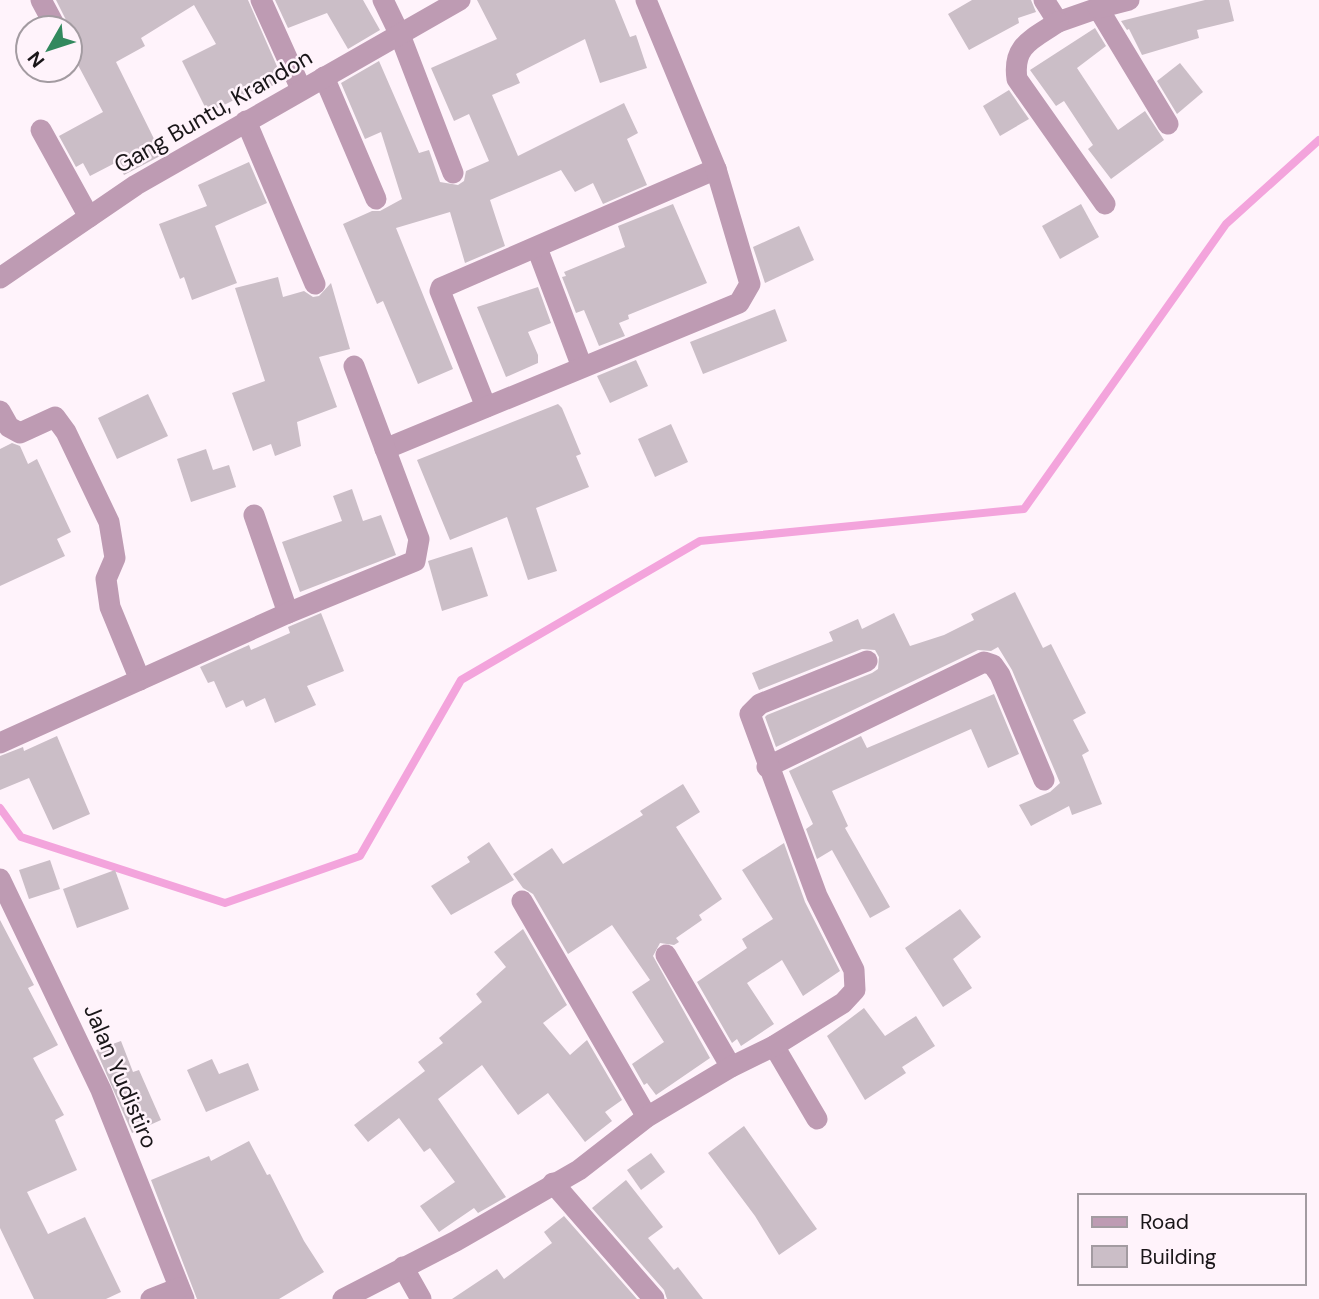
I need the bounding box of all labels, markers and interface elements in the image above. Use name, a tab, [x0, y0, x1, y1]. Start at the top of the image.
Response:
north arrow	[14, 14, 84, 84]
street label: Gang Buntu, Krandon	[109, 42, 317, 180]
text: N	[22, 46, 50, 73]
street label: Jalan Yudistiro	[77, 999, 165, 1153]
legend	[1078, 1194, 1305, 1285]
text: Road	[1140, 1208, 1189, 1236]
text: Building	[1140, 1243, 1217, 1271]

